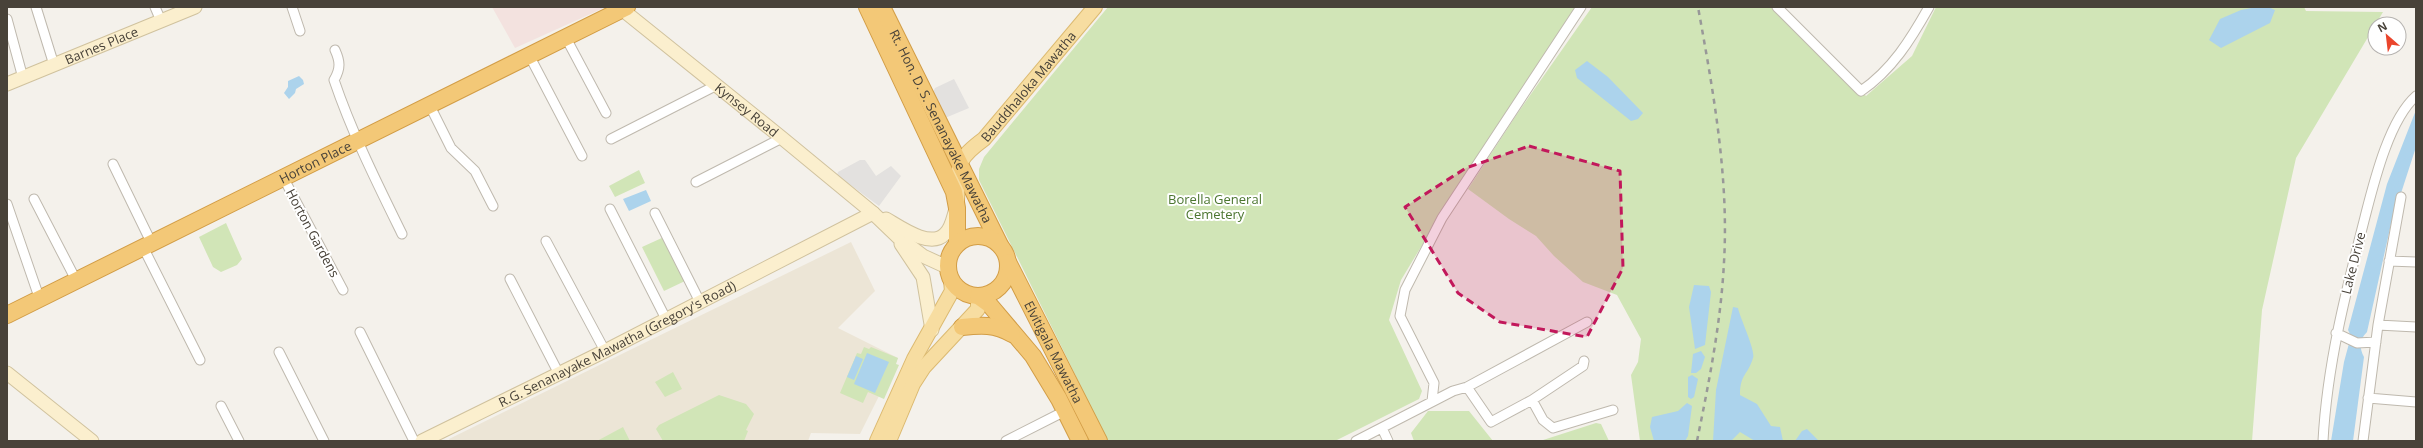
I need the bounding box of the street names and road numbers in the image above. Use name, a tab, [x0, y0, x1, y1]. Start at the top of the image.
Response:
street label: Barnes Place	[62, 22, 141, 68]
street label: Rt. Hon. D. S. Senanayake Mawatha	[885, 26, 997, 226]
street label: Bauddhaloka Mawatha	[977, 27, 1080, 146]
street label: Kynsey Road	[711, 79, 782, 141]
street label: Horton Place	[276, 136, 354, 187]
street label: Horton Gardens	[282, 186, 344, 280]
street label: Lake Drive	[2337, 230, 2369, 296]
street label: R.G. Senanayake Mawatha (Gregory's Road)	[495, 276, 739, 411]
street label: Elvitigala Mawatha	[1020, 298, 1087, 406]

